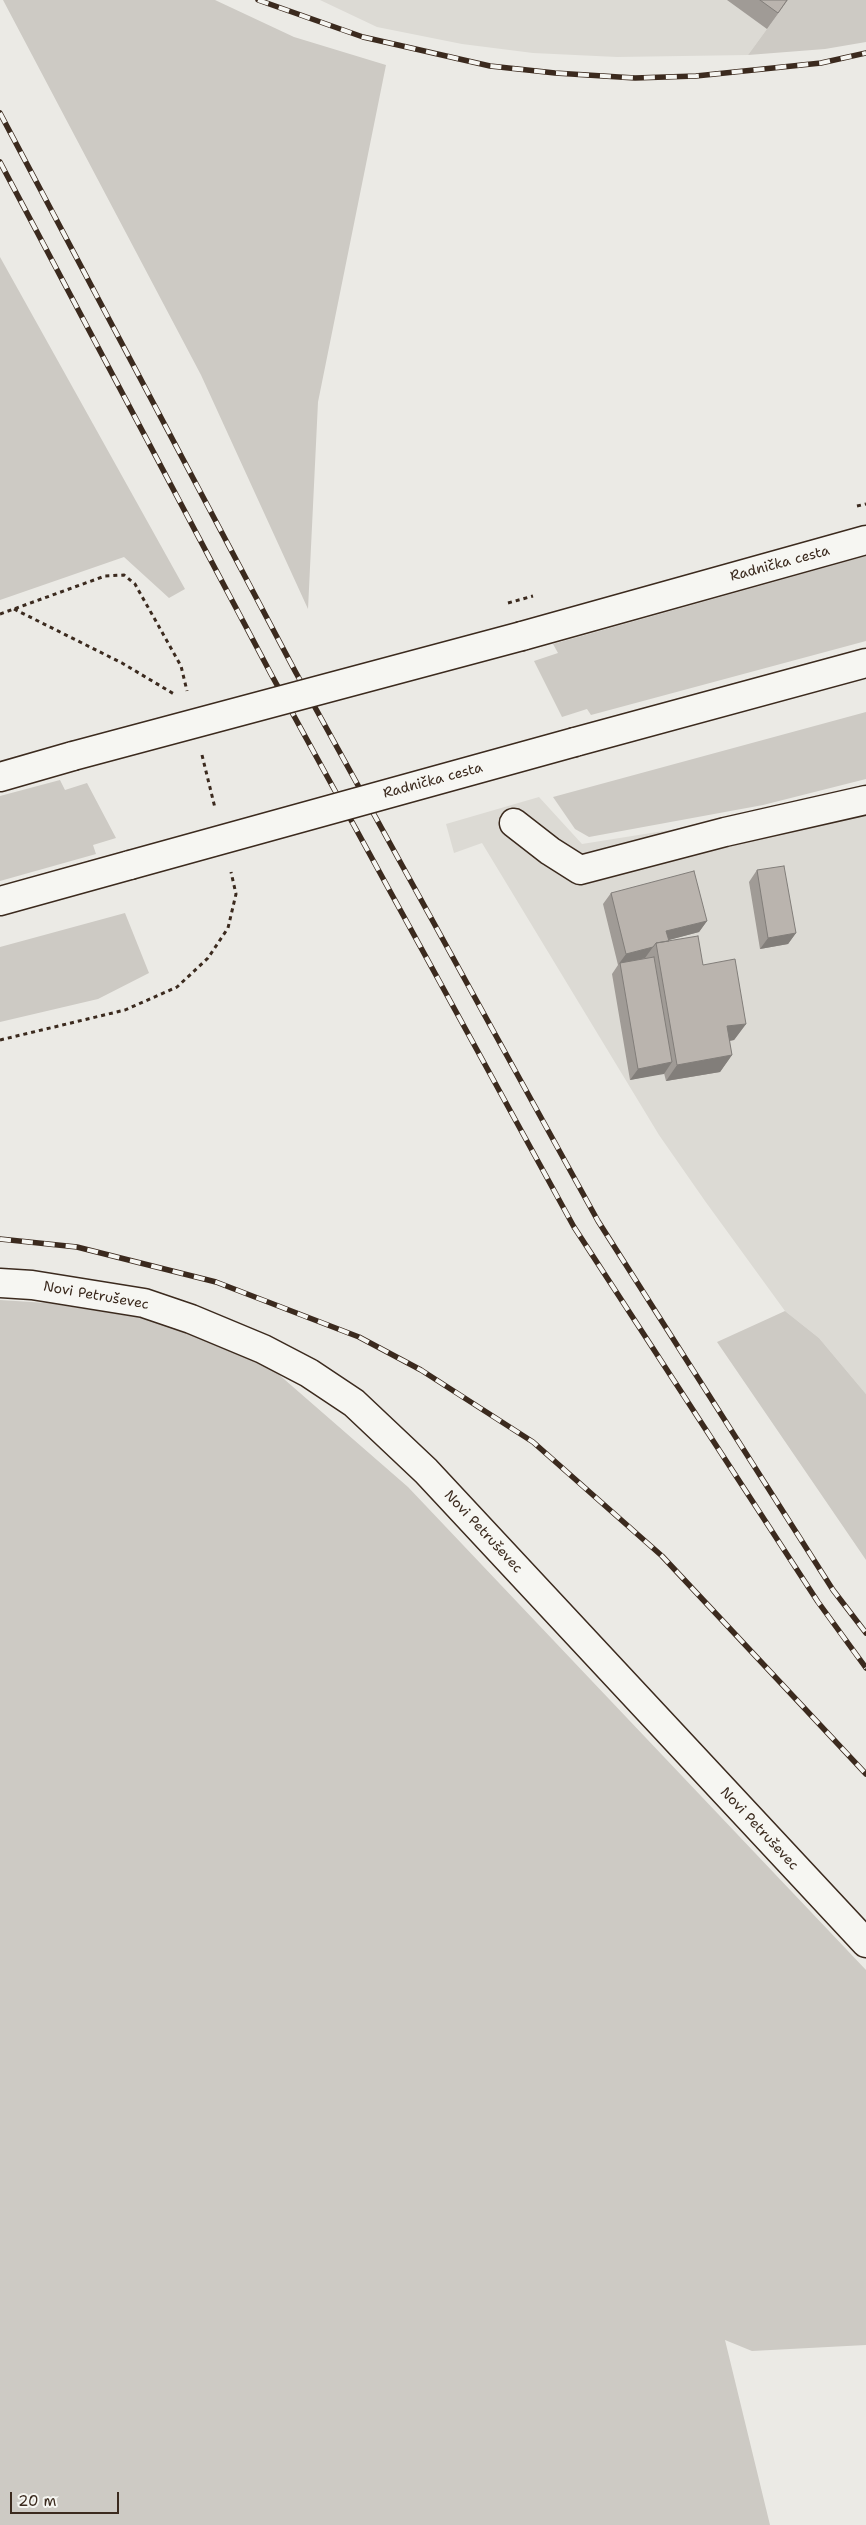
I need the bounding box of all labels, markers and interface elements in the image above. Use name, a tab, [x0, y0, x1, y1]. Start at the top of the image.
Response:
street label: Radnička cesta	[728, 543, 832, 585]
street label: Radnička cesta	[381, 760, 485, 802]
street label: Novi Petruševec	[42, 1278, 150, 1314]
street label: Novi Petruševec	[440, 1487, 526, 1577]
street label: Novi Petruševec	[716, 1784, 802, 1874]
scale bar	[12, 2482, 121, 2514]
text: 20 m	[18, 2491, 57, 2511]

